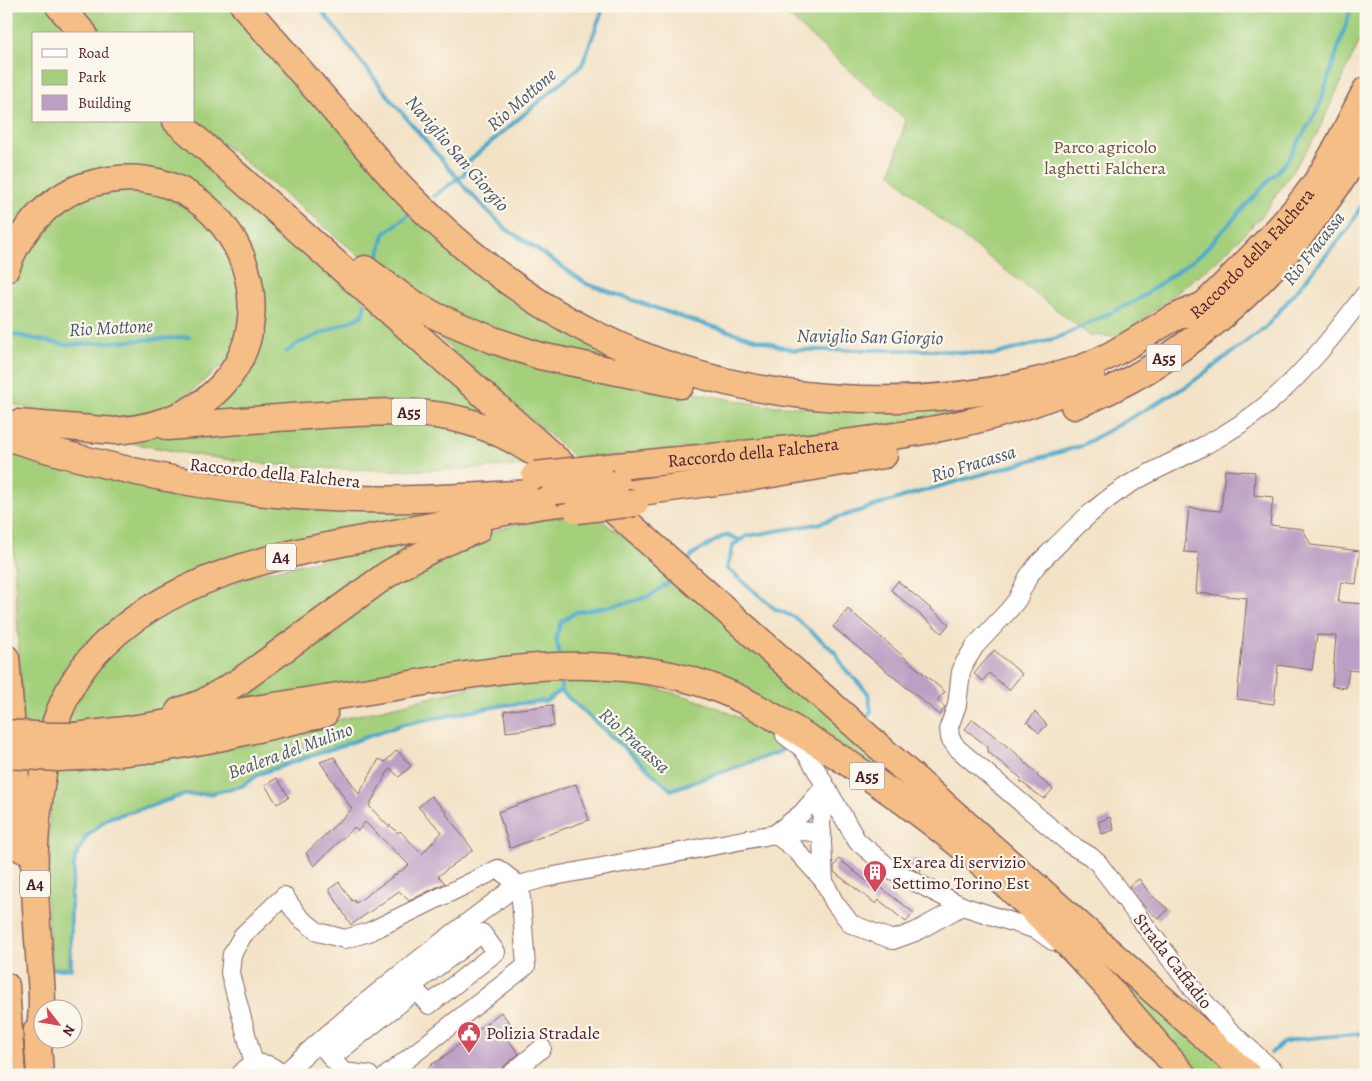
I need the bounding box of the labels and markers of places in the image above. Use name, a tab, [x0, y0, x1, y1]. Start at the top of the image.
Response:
place label: Ex area di servizio Settimo Torino Est	[892, 850, 1030, 895]
building icon: Ex area di servizio Settimo Torino Est	[862, 859, 888, 893]
public building icon: Polizia Stradale	[456, 1020, 482, 1054]
place label: Polizia Stradale	[486, 1021, 600, 1045]

